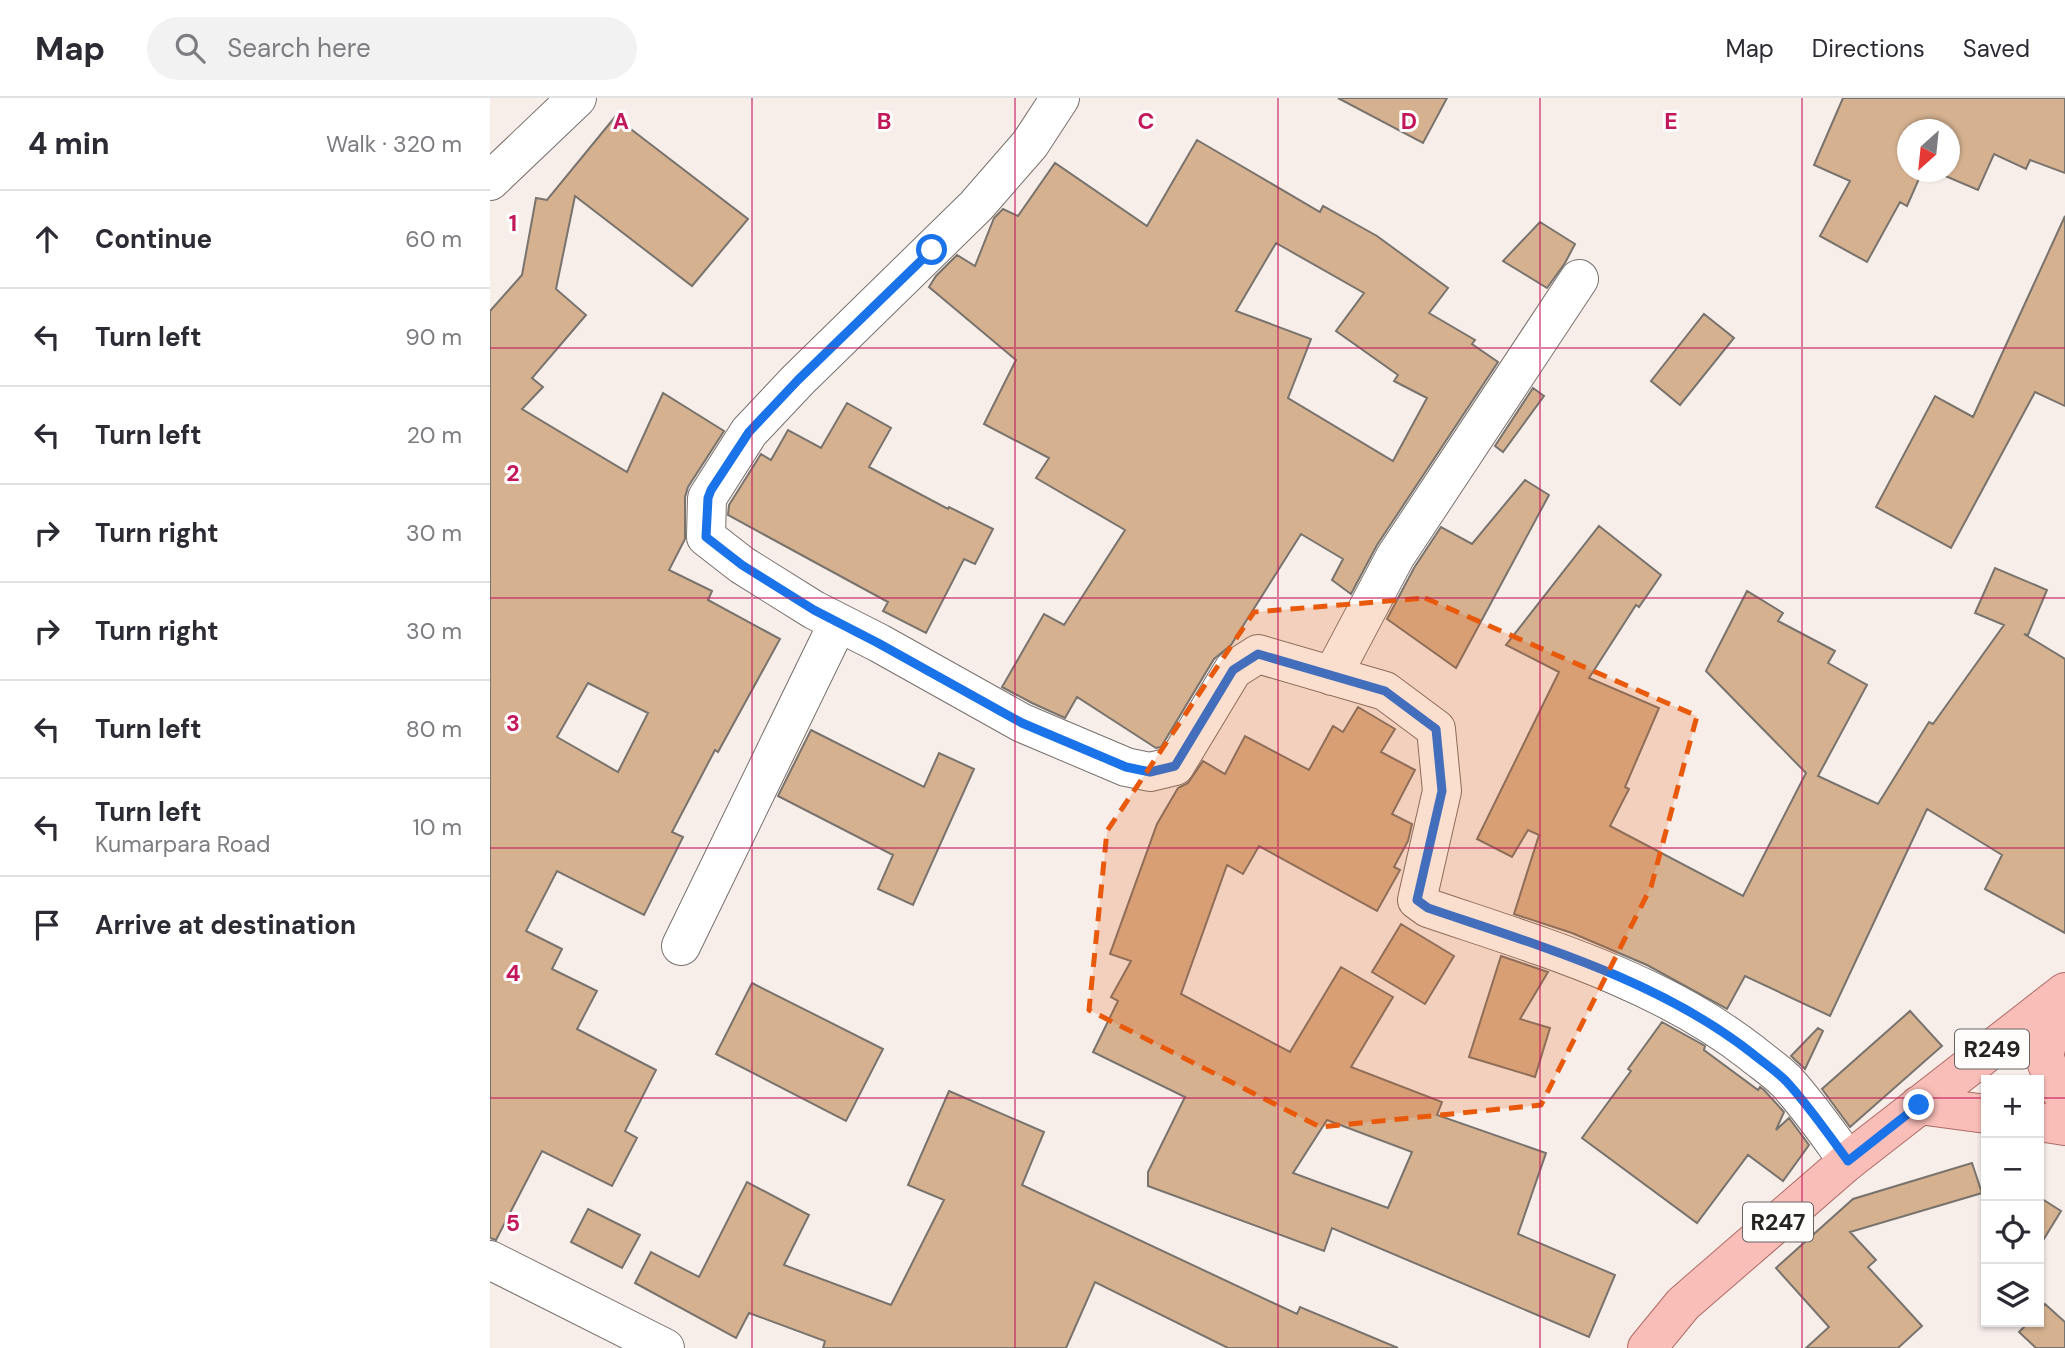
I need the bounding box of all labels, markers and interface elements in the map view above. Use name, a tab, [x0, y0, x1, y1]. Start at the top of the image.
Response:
search box	[147, 17, 637, 80]
text: Map	[35, 27, 105, 70]
icon: search	[171, 29, 209, 67]
text: Search here	[227, 31, 371, 65]
text: Map	[1726, 33, 1774, 64]
text: Directions	[1812, 33, 1925, 64]
text: Saved	[1963, 33, 2030, 64]
text: A	[613, 106, 629, 136]
text: B	[877, 106, 891, 136]
text: C	[1138, 106, 1154, 136]
text: D	[1401, 106, 1417, 136]
text: E	[1664, 106, 1678, 136]
north arrow	[1897, 119, 1960, 182]
text: 4 min	[28, 124, 110, 163]
text: Walk · 320 m	[326, 129, 462, 159]
text: 1	[509, 208, 517, 238]
icon: ahead	[28, 220, 66, 258]
text: Continue	[95, 222, 212, 256]
text: 60 m	[405, 224, 462, 254]
route start	[916, 234, 947, 265]
icon: left	[28, 318, 66, 356]
text: Turn left	[95, 320, 202, 354]
text: 90 m	[405, 322, 462, 352]
icon: left	[28, 416, 66, 454]
text: Turn left	[95, 418, 202, 452]
text: 20 m	[407, 420, 462, 450]
text: 2	[506, 458, 520, 488]
icon: right	[28, 514, 66, 552]
text: Turn right	[95, 516, 219, 550]
text: 30 m	[406, 518, 462, 548]
icon: right	[28, 612, 66, 650]
text: Turn right	[95, 614, 219, 648]
text: 30 m	[406, 616, 462, 646]
text: 3	[506, 708, 520, 738]
icon: left	[28, 710, 66, 748]
text: Turn left	[95, 712, 202, 746]
text: 80 m	[406, 714, 462, 744]
text: Turn left	[95, 795, 202, 829]
icon: left	[28, 808, 66, 846]
text: 10 m	[412, 812, 462, 842]
text: Kumarpara Road	[95, 829, 270, 859]
icon: arrive	[28, 906, 66, 944]
text: Arrive at destination	[95, 908, 356, 942]
text: 4	[506, 958, 521, 988]
road number: R249	[1955, 1030, 2029, 1068]
map controls	[1981, 1075, 2044, 1327]
button: +	[1981, 1075, 2044, 1138]
route end	[1903, 1089, 1934, 1120]
button: −	[1981, 1138, 2044, 1201]
button: locate	[1981, 1201, 2044, 1264]
road number: R247	[1743, 1203, 1813, 1242]
text: 5	[506, 1208, 520, 1238]
button: layers	[1981, 1264, 2044, 1327]

